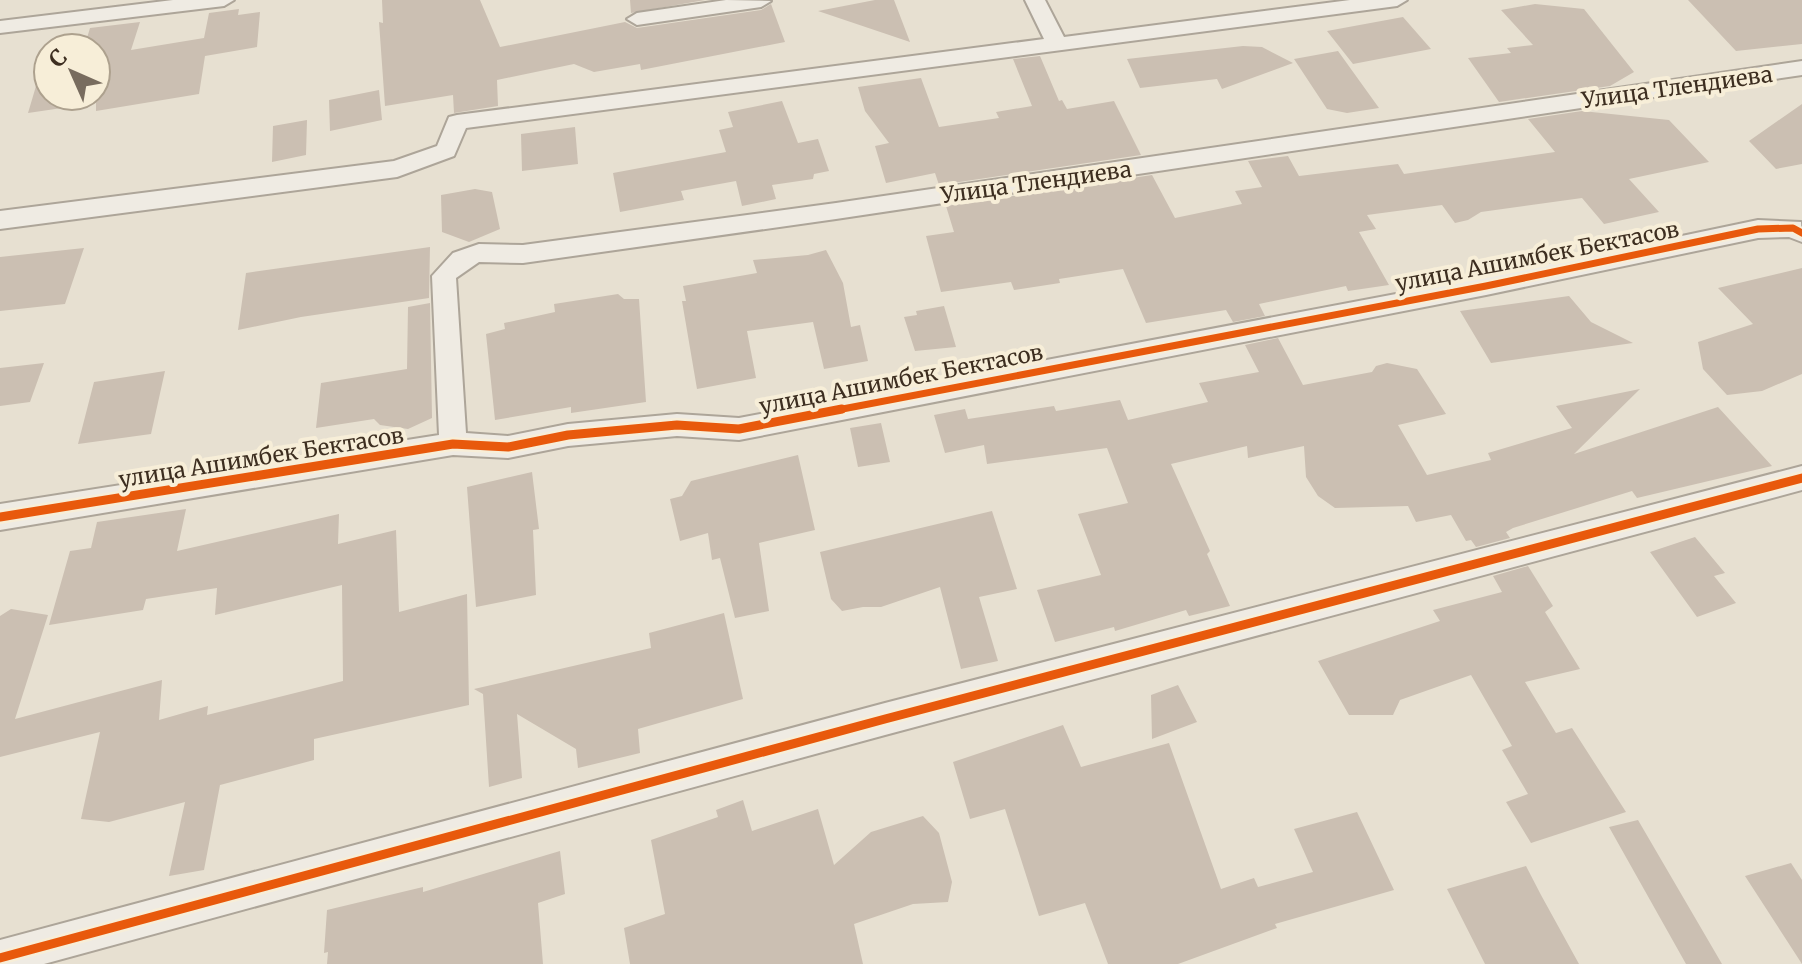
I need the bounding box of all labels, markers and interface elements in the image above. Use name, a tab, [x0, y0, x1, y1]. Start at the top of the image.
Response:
north arrow	[32, 32, 112, 112]
text: С	[43, 43, 73, 73]
street label: Улица Тлендиева	[1579, 60, 1774, 114]
street label: Улица Тлендиева	[938, 155, 1133, 209]
street label: улица Ашимбек Бектасов	[1393, 215, 1681, 297]
street label: улица Ашимбек Бектасов	[757, 338, 1045, 420]
street label: улица Ашимбек Бектасов	[117, 421, 406, 493]

